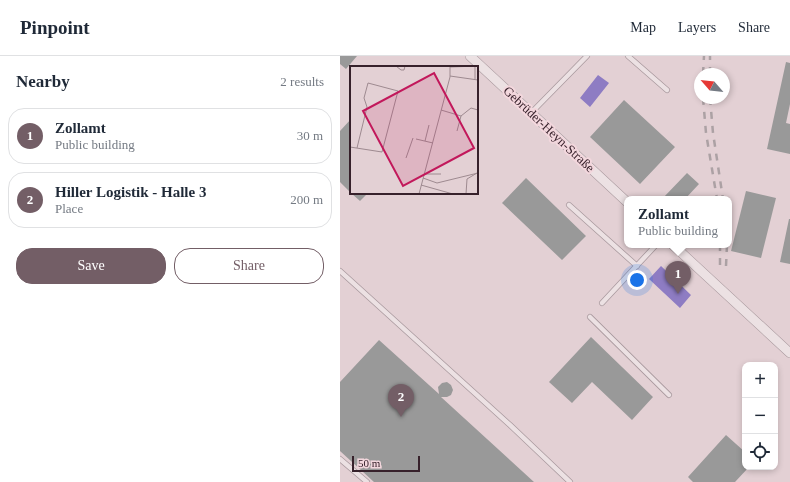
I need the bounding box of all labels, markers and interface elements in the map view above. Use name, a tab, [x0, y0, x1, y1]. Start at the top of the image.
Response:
text: Pinpoint	[20, 17, 90, 38]
text: Map	[630, 20, 656, 35]
text: Layers	[678, 20, 716, 35]
text: Share	[738, 20, 770, 35]
inset map	[350, 66, 478, 194]
north arrow	[694, 68, 730, 104]
text: Nearby	[16, 72, 70, 91]
text: 2 results	[280, 74, 324, 89]
street label: Gebrüder-Heyn-Straße	[500, 83, 598, 175]
text: Zollamt	[55, 120, 106, 136]
text: 1	[27, 128, 33, 143]
text: 30 m	[297, 128, 323, 143]
text: Public building	[55, 137, 135, 152]
text: Hiller Logistik - Halle 3	[55, 184, 206, 200]
text: 2	[27, 192, 33, 207]
text: 200 m	[290, 192, 323, 207]
popup	[624, 196, 732, 248]
text: Place	[55, 201, 83, 216]
text: Zollamt	[638, 206, 689, 222]
text: Public building	[638, 223, 718, 238]
button: Save	[16, 248, 166, 284]
button: Share	[174, 248, 324, 284]
pin: 1	[665, 261, 691, 294]
your location	[627, 270, 647, 290]
map controls	[742, 362, 778, 470]
button: +	[742, 362, 778, 398]
pin: 2	[388, 384, 414, 417]
button: −	[742, 398, 778, 434]
button: locate	[742, 434, 778, 470]
scale bar	[352, 454, 420, 473]
text: 50 m	[358, 457, 380, 469]

